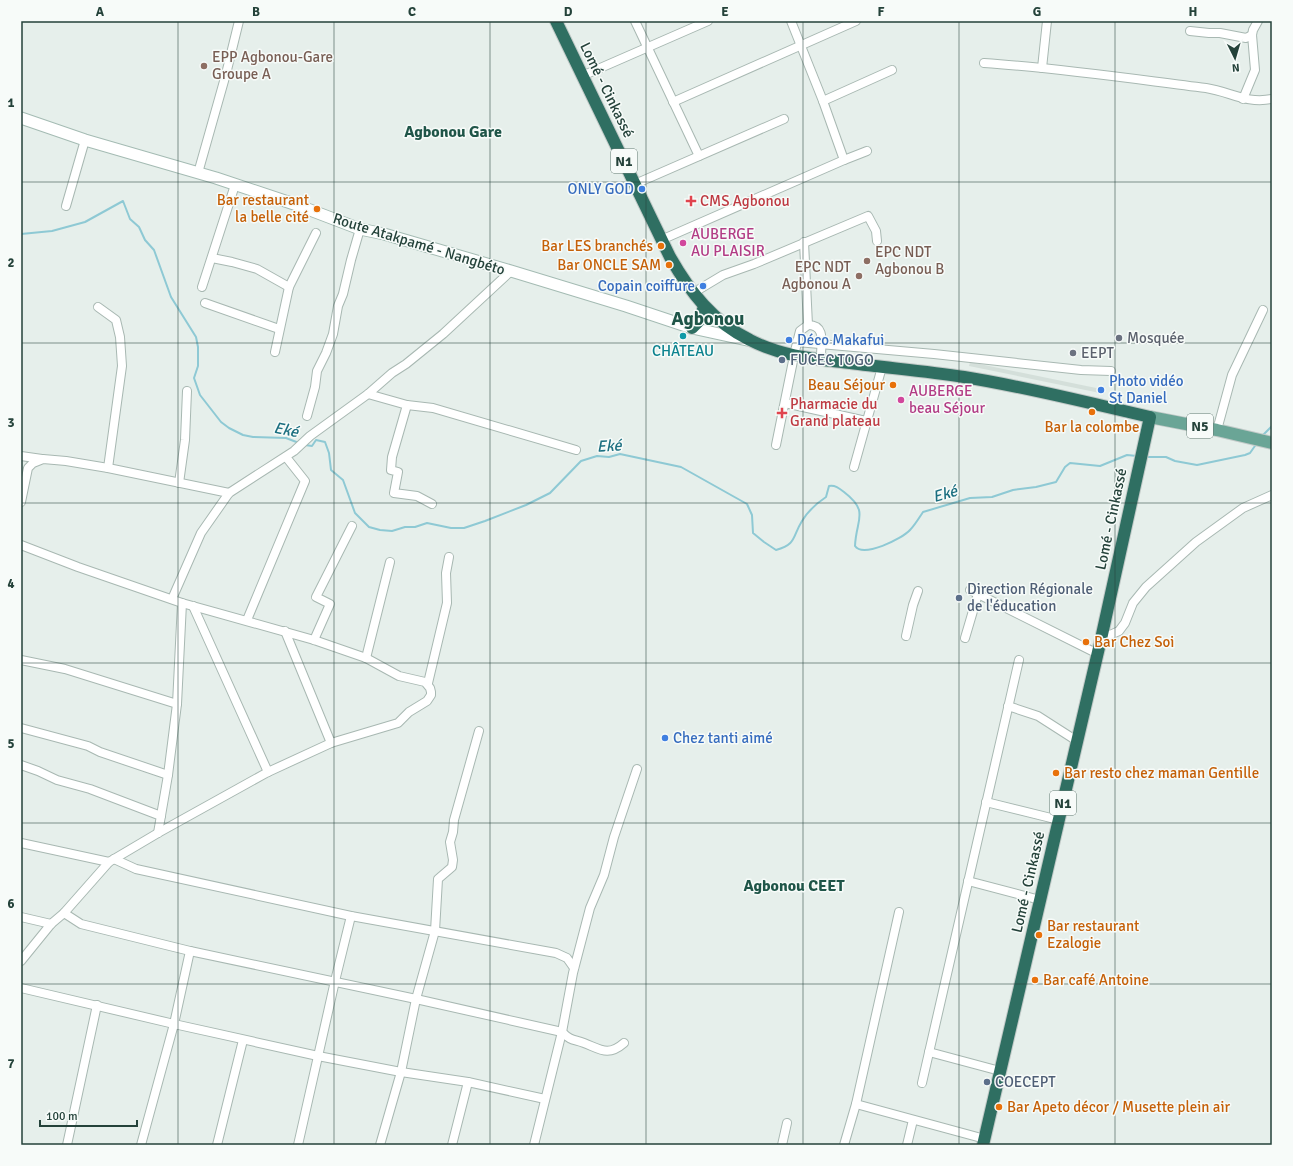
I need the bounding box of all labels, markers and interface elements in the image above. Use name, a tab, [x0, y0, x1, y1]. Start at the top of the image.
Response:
text: A	[96, 4, 105, 20]
text: B	[252, 4, 260, 20]
text: C	[408, 4, 416, 20]
text: D	[564, 4, 573, 20]
text: E	[721, 4, 729, 20]
text: F	[878, 4, 885, 20]
text: G	[1033, 4, 1041, 20]
text: H	[1189, 4, 1197, 20]
north arrow	[1215, 38, 1255, 78]
street label: Lomé - Cinkassé	[576, 39, 638, 141]
place label: EPP Agbonou-Gare Groupe A	[212, 48, 333, 83]
marker: EPP Agbonou-Gare Groupe A	[199, 61, 209, 71]
text: N	[1231, 61, 1240, 74]
text: 1	[7, 95, 15, 111]
district label: Agbonou Gare	[404, 122, 502, 142]
road number: N1	[611, 149, 637, 173]
place label: ONLY GOD	[568, 180, 634, 198]
marker: ONLY GOD	[637, 184, 647, 194]
place label: Bar restaurant la belle cité	[217, 191, 309, 226]
place label: CMS Agbonou	[700, 192, 790, 210]
marker: CMS Agbonou	[685, 195, 697, 207]
marker: Bar restaurant la belle cité	[312, 204, 322, 214]
street label: Route Atakpamé - Nangbéto	[331, 209, 507, 279]
place label: AUBERGE AU PLAISIR	[691, 225, 765, 260]
place label: Bar LES branchés	[541, 237, 653, 255]
marker: AUBERGE AU PLAISIR	[678, 238, 688, 248]
marker: Bar LES branchés	[656, 241, 666, 251]
place label: EPC NDT Agbonou B	[875, 243, 944, 278]
text: 2	[7, 255, 15, 271]
place label: Bar ONCLE SAM	[557, 256, 661, 274]
marker: EPC NDT Agbonou B	[862, 256, 872, 266]
place label: EPC NDT Agbonou A	[782, 258, 852, 293]
marker: Bar ONCLE SAM	[664, 260, 674, 270]
marker: EPC NDT Agbonou A	[854, 271, 864, 281]
place label: Copain coiffure	[598, 277, 695, 295]
marker: Copain coiffure	[698, 281, 708, 291]
district label: Agbonou	[672, 307, 744, 331]
place label: Mosquée	[1127, 329, 1185, 347]
marker: CHÂTEAU	[678, 331, 688, 341]
place label: Déco Makafui	[797, 331, 884, 349]
marker: Mosquée	[1114, 333, 1124, 343]
marker: Déco Makafui	[784, 335, 794, 345]
place label: CHÂTEAU	[652, 342, 714, 360]
place label: EEPT	[1081, 344, 1114, 362]
marker: EEPT	[1068, 348, 1078, 358]
place label: FUCEC TOGO	[790, 351, 874, 369]
marker: FUCEC TOGO	[777, 355, 787, 365]
place label: Photo vidéo St Daniel	[1109, 372, 1184, 407]
place label: Beau Séjour	[808, 376, 885, 394]
marker: Beau Séjour	[888, 380, 898, 390]
place label: AUBERGE beau Séjour	[909, 382, 986, 417]
marker: Photo vidéo St Daniel	[1096, 385, 1106, 395]
place label: Pharmacie du Grand plateau	[790, 395, 880, 430]
marker: AUBERGE beau Séjour	[896, 395, 906, 405]
marker: Bar la colombe	[1087, 407, 1097, 417]
marker: Pharmacie du Grand plateau	[777, 408, 787, 418]
road number: N5	[1187, 414, 1213, 438]
text: 3	[7, 415, 15, 431]
water label: Eké	[272, 418, 302, 443]
place label: Bar la colombe	[1044, 418, 1140, 436]
water label: Eké	[596, 435, 624, 457]
street label: Lomé - Cinkassé	[1091, 466, 1131, 572]
water label: Eké	[930, 480, 962, 507]
text: 4	[7, 576, 15, 592]
place label: Direction Régionale de l'éducation	[967, 580, 1093, 615]
marker: Direction Régionale de l'éducation	[954, 593, 964, 603]
place label: Bar Chez Soi	[1094, 633, 1174, 651]
marker: Bar Chez Soi	[1081, 637, 1091, 647]
place label: Chez tanti aimé	[673, 729, 773, 747]
marker: Chez tanti aimé	[660, 733, 670, 743]
text: 5	[7, 736, 15, 752]
place label: Bar resto chez maman Gentille	[1064, 764, 1259, 782]
marker: Bar resto chez maman Gentille	[1051, 768, 1061, 778]
road number: N1	[1050, 791, 1076, 815]
street label: Lomé - Cinkassé	[1008, 829, 1048, 935]
district label: Agbonou CEET	[743, 876, 845, 896]
text: 6	[7, 896, 15, 912]
place label: Bar restaurant Ezalogie	[1047, 917, 1139, 952]
marker: Bar restaurant Ezalogie	[1034, 930, 1044, 940]
place label: Bar café Antoine	[1043, 971, 1149, 989]
marker: Bar café Antoine	[1030, 975, 1040, 985]
text: 7	[7, 1056, 15, 1072]
place label: COECEPT	[995, 1073, 1056, 1091]
marker: COECEPT	[982, 1077, 992, 1087]
place label: Bar Apeto décor / Musette plein air	[1007, 1098, 1231, 1116]
scale bar	[40, 1102, 137, 1128]
marker: Bar Apeto décor / Musette plein air	[994, 1102, 1004, 1112]
text: 100 m	[46, 1109, 78, 1124]

